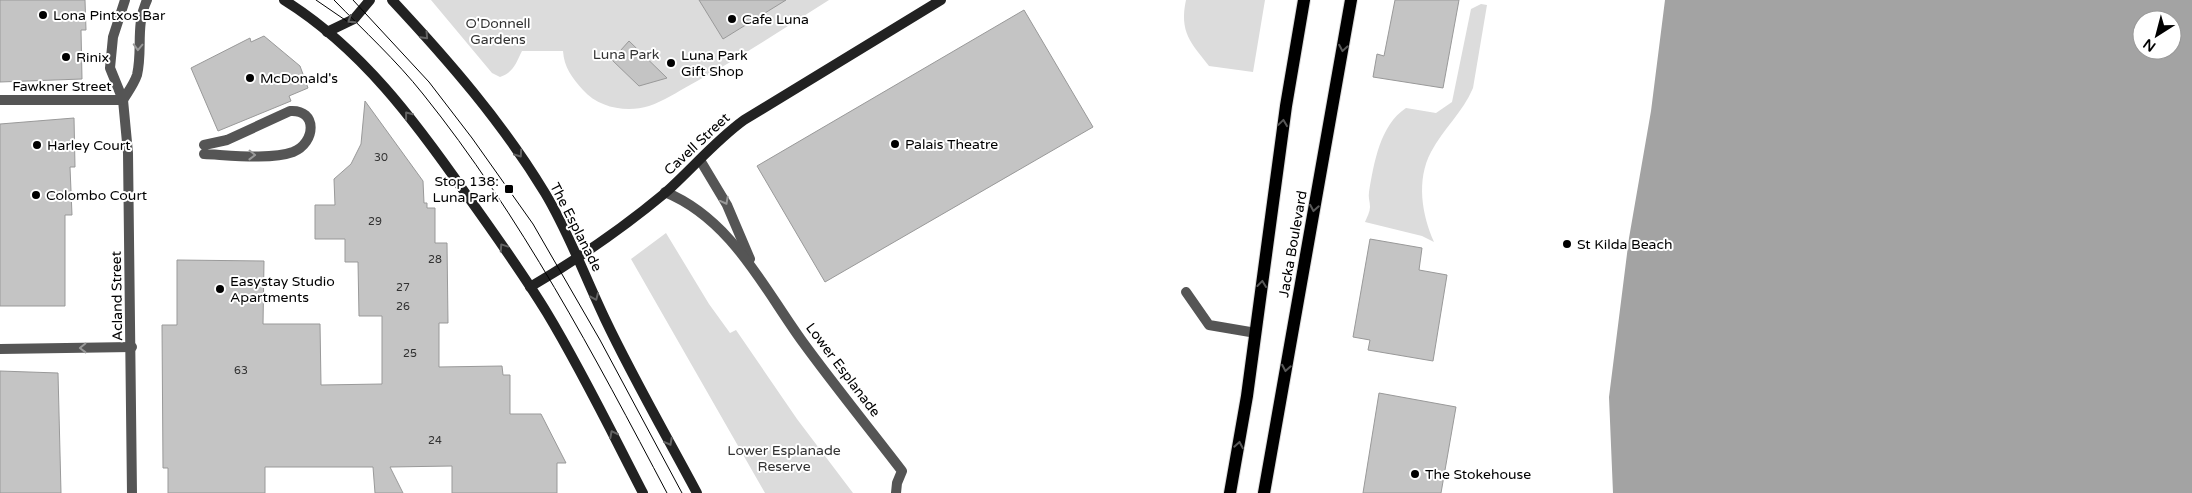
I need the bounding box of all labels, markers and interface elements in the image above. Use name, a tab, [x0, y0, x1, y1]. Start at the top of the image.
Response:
place label: Lona Pintxos Bar	[53, 7, 166, 24]
marker: Lona Pintxos Bar	[37, 9, 49, 21]
north arrow	[2132, 10, 2182, 60]
place label: Cafe Luna	[742, 11, 809, 28]
marker: Cafe Luna	[726, 13, 738, 25]
one-way arrow	[348, 14, 357, 23]
park label: O'Donnell Gardens	[465, 15, 531, 48]
one-way arrow	[419, 30, 428, 39]
text: N	[2140, 35, 2159, 55]
one-way arrow	[133, 44, 143, 52]
one-way arrow	[1338, 44, 1348, 52]
park label: Luna Park	[593, 46, 660, 63]
place label: Luna Park Gift Shop	[681, 47, 748, 80]
place label: Rinix	[76, 49, 109, 66]
marker: Rinix	[60, 51, 72, 63]
marker: Luna Park Gift Shop	[665, 57, 677, 69]
place label: McDonald's	[260, 70, 338, 87]
marker: McDonald's	[244, 72, 256, 84]
street label: Fawkner Street	[12, 78, 112, 95]
street label: Cavell Street	[661, 109, 734, 179]
one-way arrow	[405, 112, 413, 121]
one-way arrow	[1278, 119, 1288, 128]
place label: Palais Theatre	[905, 136, 998, 153]
place label: Harley Court	[47, 137, 131, 154]
marker: Palais Theatre	[889, 138, 901, 150]
marker: Harley Court	[31, 139, 43, 151]
one-way arrow	[513, 148, 522, 158]
one-way arrow	[249, 150, 257, 160]
house number: 30	[374, 151, 388, 164]
place label: Stop 138: Luna Park	[432, 173, 499, 206]
street label: The Esplanade	[546, 180, 606, 274]
marker: Stop 138: Luna Park	[503, 183, 515, 195]
place label: Colombo Court	[46, 187, 148, 204]
marker: Colombo Court	[30, 189, 42, 201]
street label: Jacka Boulevard	[1275, 189, 1311, 299]
one-way arrow	[719, 196, 729, 205]
one-way arrow	[1310, 204, 1320, 212]
house number: 29	[368, 215, 382, 228]
place label: St Kilda Beach	[1577, 236, 1672, 253]
marker: St Kilda Beach	[1561, 238, 1573, 250]
one-way arrow	[500, 243, 509, 252]
street label: Acland Street	[108, 250, 126, 341]
house number: 28	[428, 253, 442, 266]
place label: Easystay Studio Apartments	[230, 273, 335, 306]
one-way arrow	[1256, 280, 1267, 288]
house number: 27	[396, 281, 410, 294]
marker: Easystay Studio Apartments	[214, 283, 226, 295]
one-way arrow	[589, 292, 600, 301]
house number: 26	[396, 300, 410, 313]
street label: Lower Esplanade	[802, 320, 884, 420]
one-way arrow	[79, 342, 87, 353]
house number: 25	[403, 347, 417, 360]
house number: 63	[234, 364, 248, 377]
one-way arrow	[1282, 364, 1292, 372]
one-way arrow	[609, 430, 619, 439]
house number: 24	[428, 434, 442, 447]
one-way arrow	[663, 436, 673, 445]
one-way arrow	[1234, 441, 1244, 450]
park label: Lower Esplanade Reserve	[727, 442, 841, 475]
place label: The Stokehouse	[1425, 466, 1531, 483]
marker: The Stokehouse	[1409, 468, 1421, 480]

